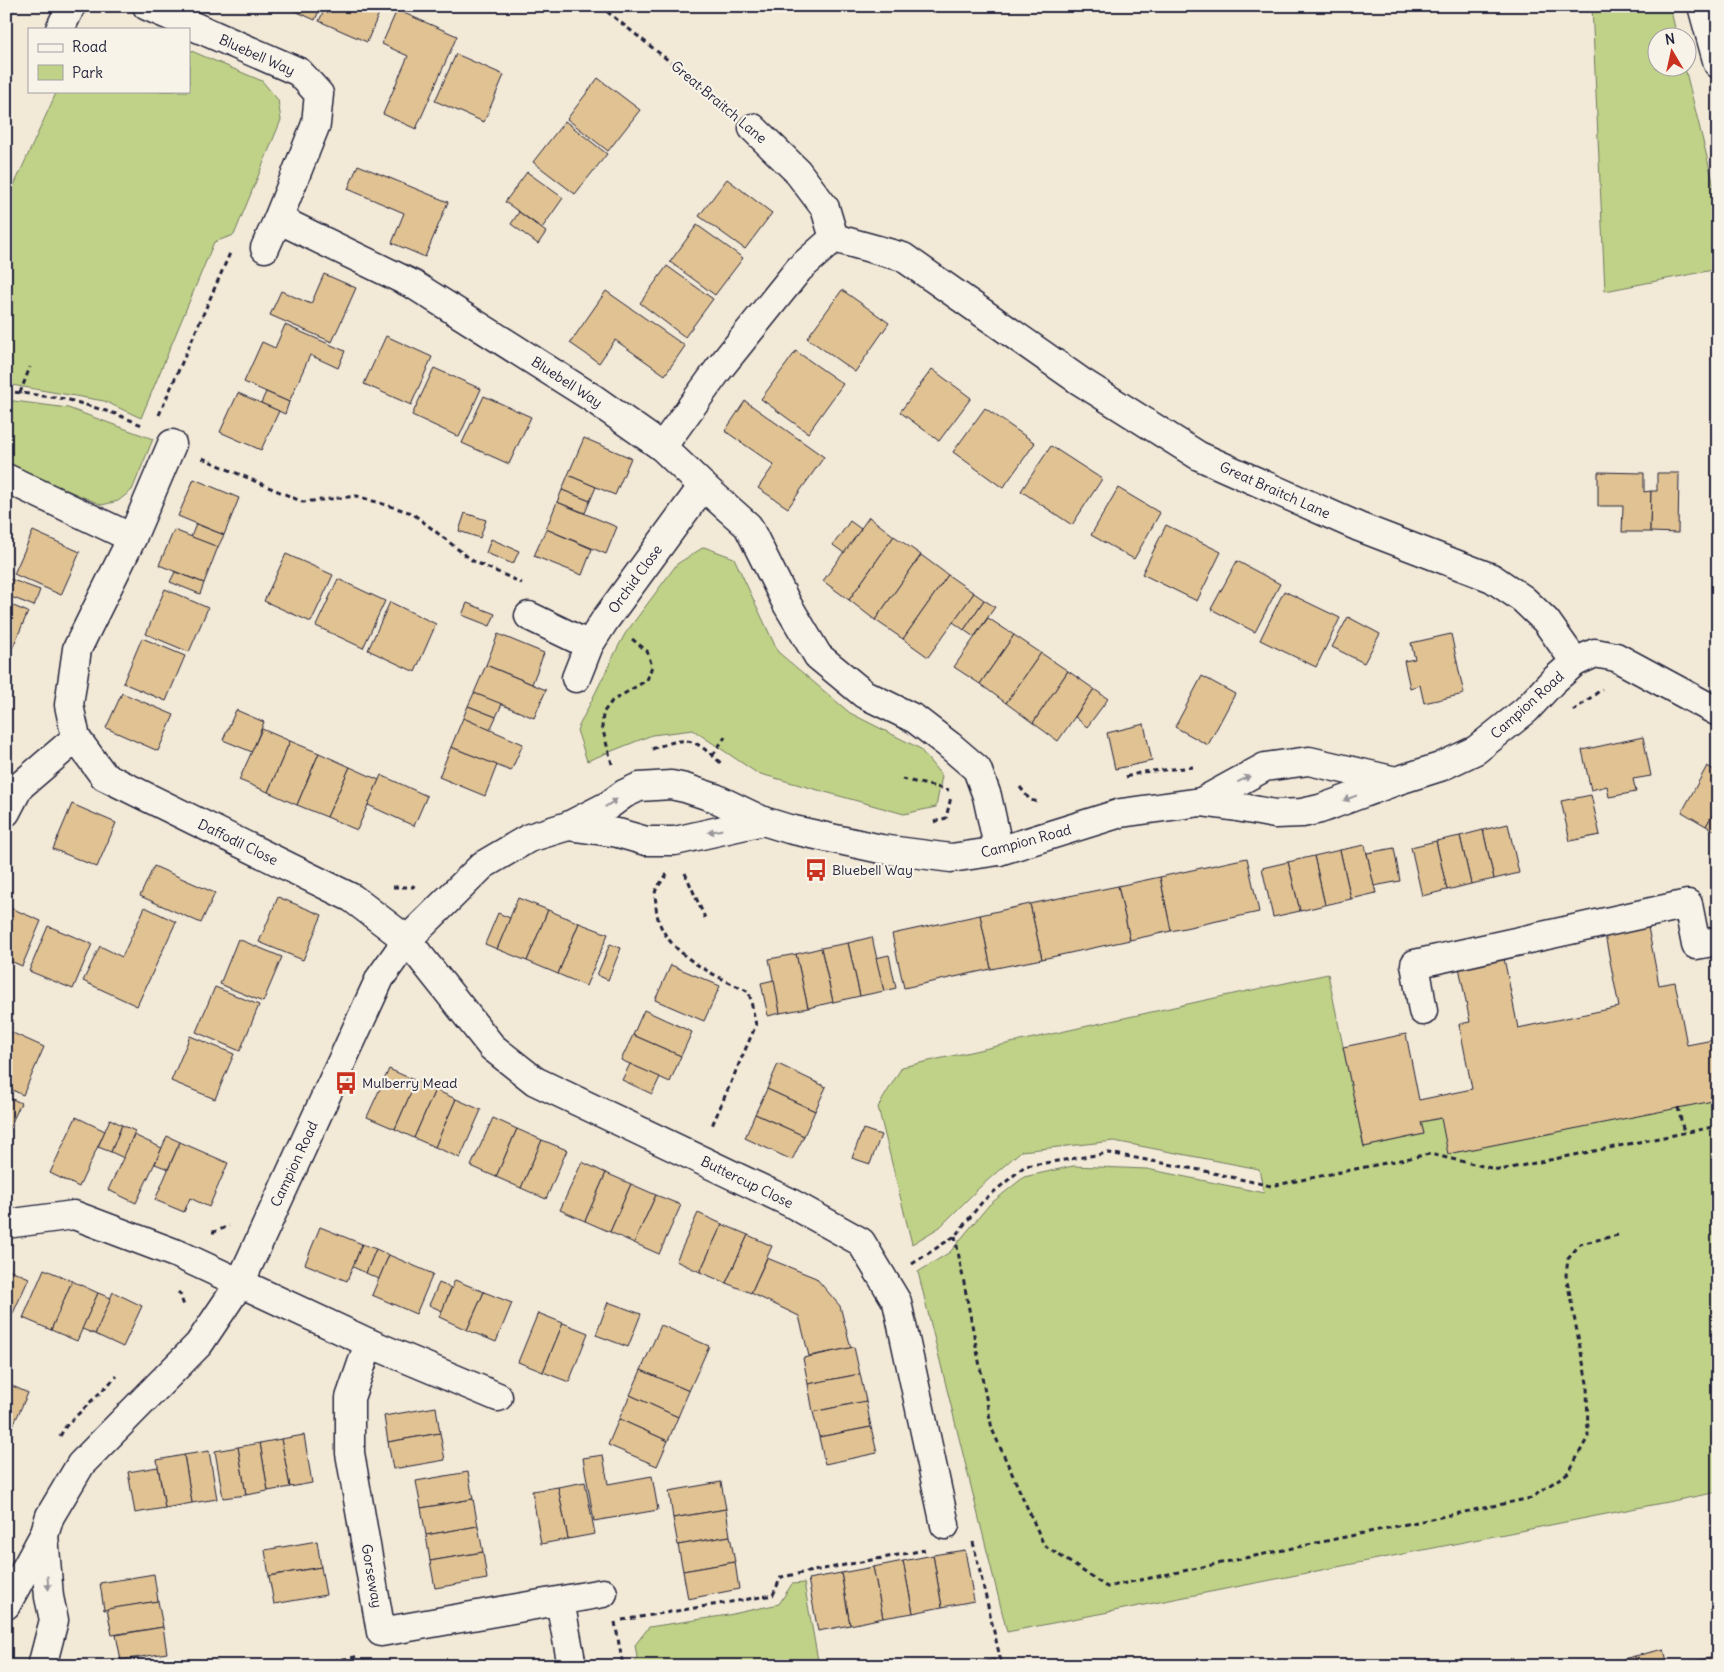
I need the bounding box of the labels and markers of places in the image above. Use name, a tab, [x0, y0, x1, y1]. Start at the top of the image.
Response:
bus stop icon: Bluebell Way	[803, 857, 829, 883]
place label: Bluebell Way	[832, 861, 913, 879]
bus stop icon: Mulberry Mead	[333, 1070, 359, 1096]
place label: Mulberry Mead	[362, 1074, 458, 1092]

